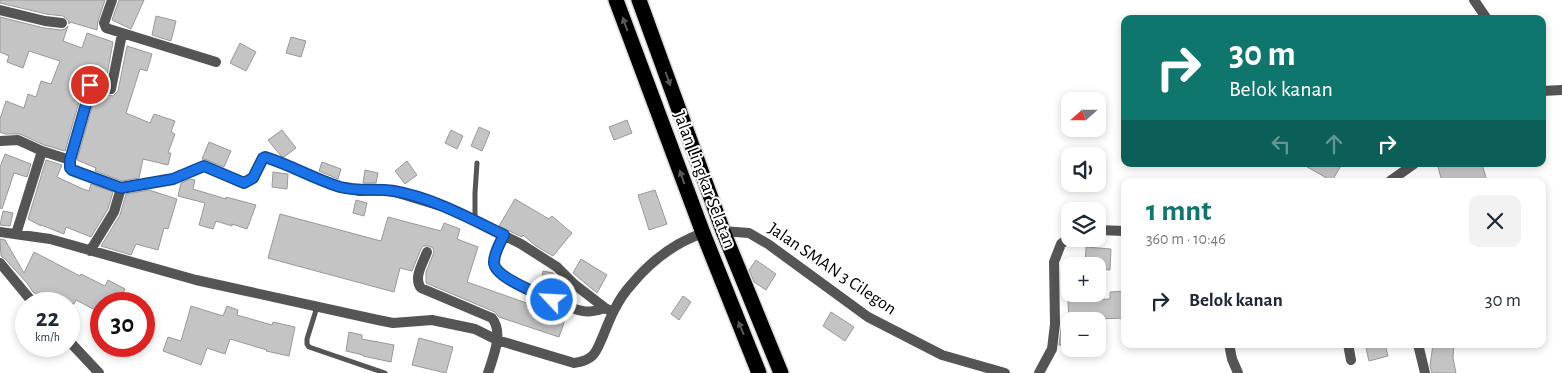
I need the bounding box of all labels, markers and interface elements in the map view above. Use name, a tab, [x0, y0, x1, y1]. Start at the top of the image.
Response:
one-way arrow	[621, 16, 629, 31]
icon: right	[1146, 35, 1211, 100]
text: 30 m	[1229, 37, 1296, 72]
pin	[69, 64, 111, 106]
icon: arrive	[76, 71, 104, 99]
one-way arrow	[664, 72, 672, 87]
text: Belok kanan	[1229, 78, 1333, 100]
north arrow	[1061, 92, 1106, 138]
map controls	[1061, 92, 1106, 357]
street label: Jalan Lingkar Selatan	[670, 109, 738, 251]
icon: left	[1267, 130, 1295, 158]
icon: ahead	[1320, 130, 1348, 158]
icon: right	[1373, 130, 1401, 158]
button: sound	[1061, 147, 1106, 192]
one-way arrow	[677, 169, 685, 184]
button: close	[1469, 195, 1521, 247]
text: 1 mnt	[1146, 196, 1211, 226]
button: layers	[1061, 202, 1106, 247]
street label: Jalan SMAN 3 Cilegon	[765, 220, 899, 318]
text: 360 m · 10:46	[1146, 231, 1226, 247]
button: +	[1061, 257, 1106, 302]
position arrow	[525, 273, 577, 325]
icon: right	[1146, 287, 1174, 315]
text: Belok kanan	[1189, 291, 1283, 310]
text: 30 m	[1485, 291, 1521, 310]
speed limit sign: 30	[90, 292, 155, 357]
text: 22	[36, 306, 59, 331]
button: −	[1061, 312, 1106, 357]
one-way arrow	[737, 320, 745, 335]
text: km/h	[35, 331, 60, 343]

